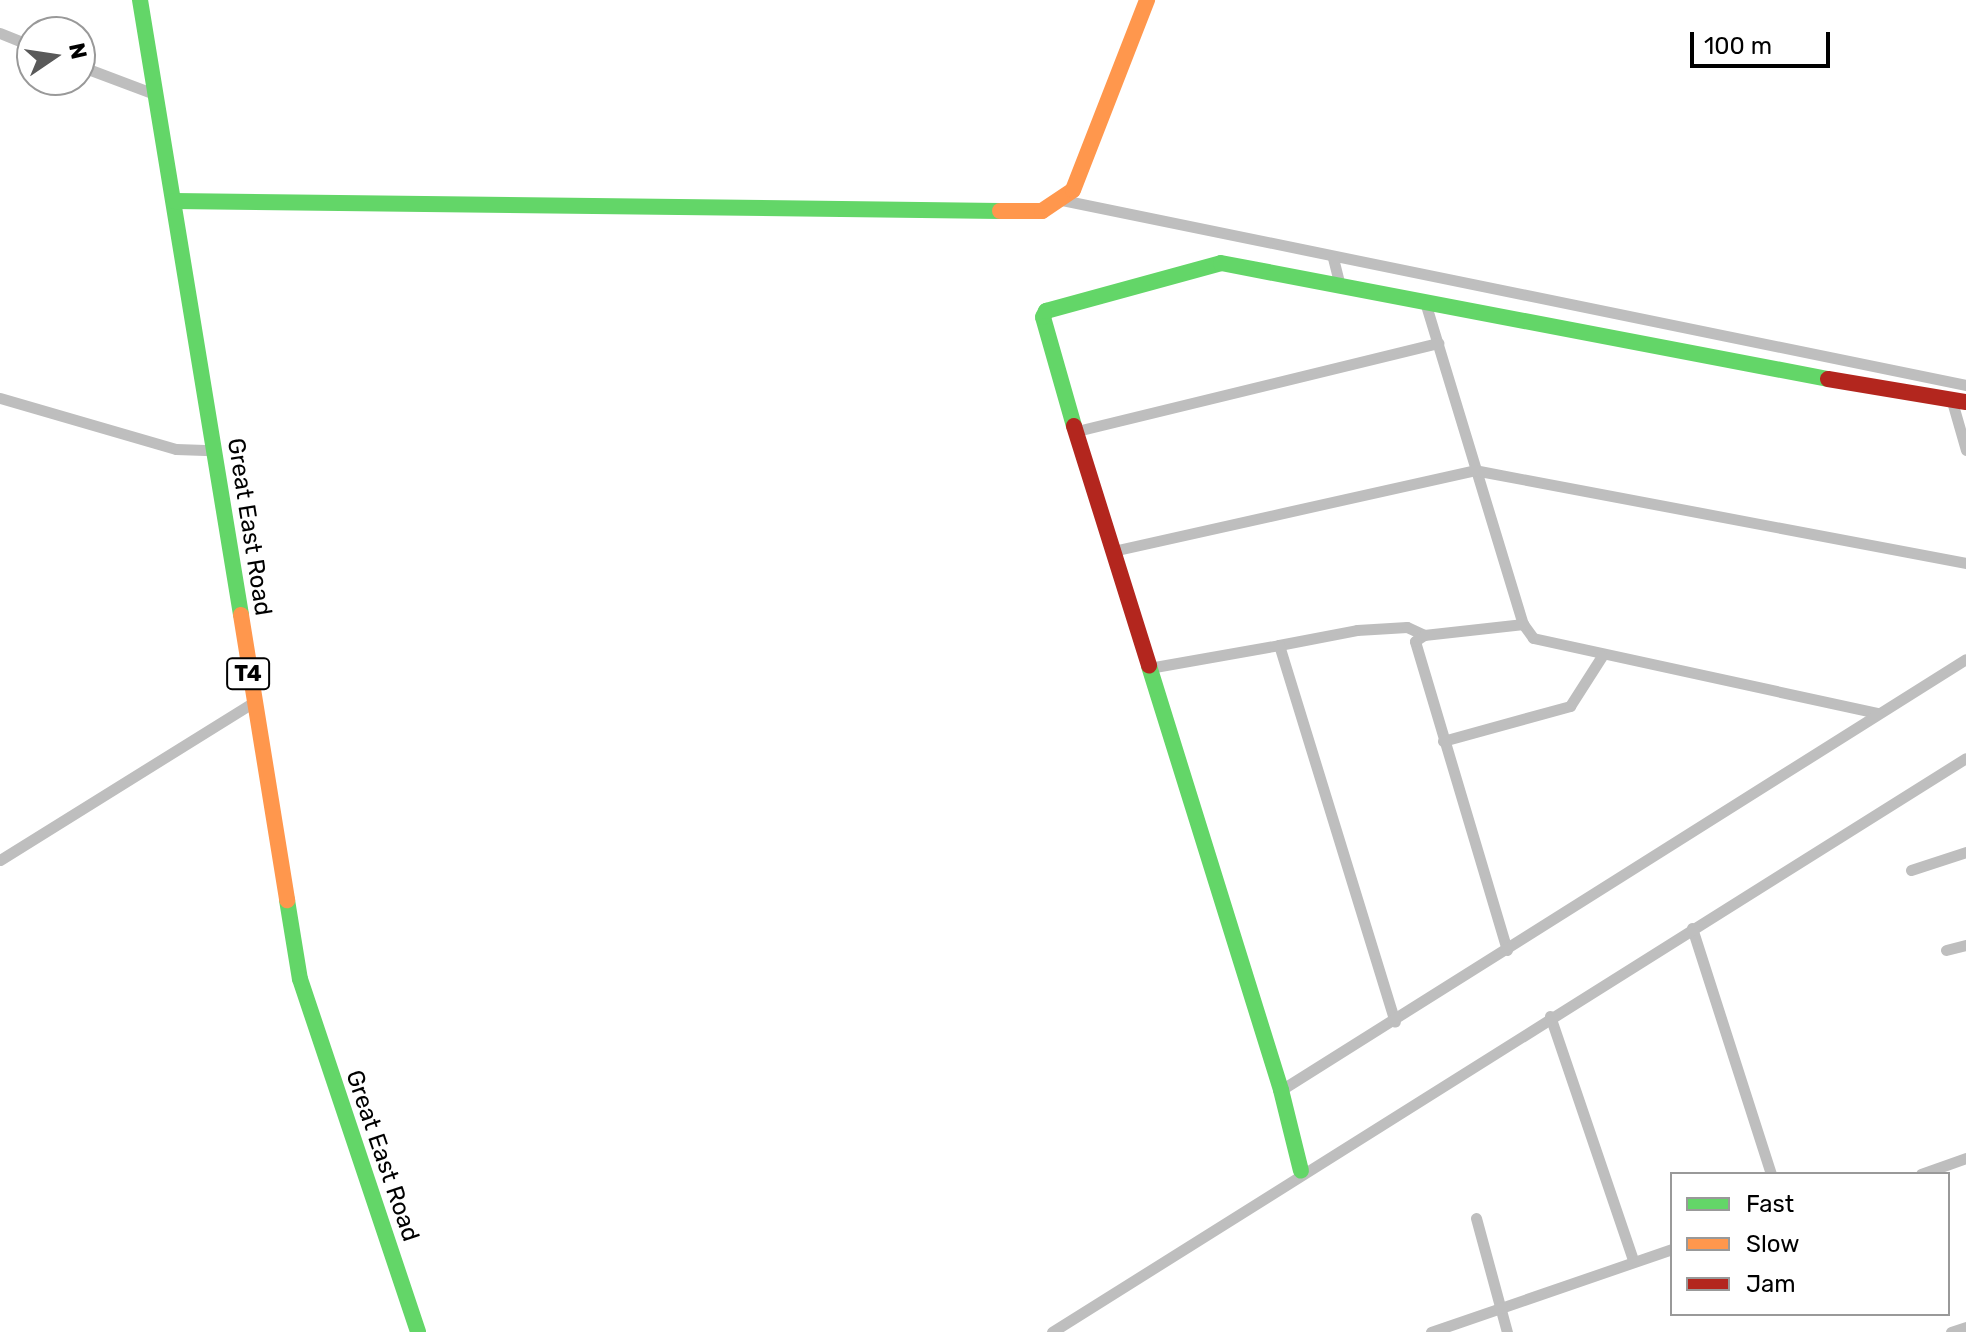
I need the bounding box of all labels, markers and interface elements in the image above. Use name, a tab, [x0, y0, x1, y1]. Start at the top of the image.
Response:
north arrow	[16, 16, 96, 96]
scale bar	[1694, 16, 1834, 66]
text: 100 m	[1704, 32, 1772, 60]
text: N	[63, 40, 93, 62]
street label: Great East Road	[221, 436, 277, 618]
road number: T4	[226, 656, 270, 692]
street label: Great East Road	[339, 1067, 425, 1245]
legend	[1670, 1172, 1950, 1316]
text: Fast	[1746, 1190, 1794, 1218]
text: Slow	[1746, 1230, 1799, 1258]
text: Jam	[1746, 1270, 1796, 1298]

